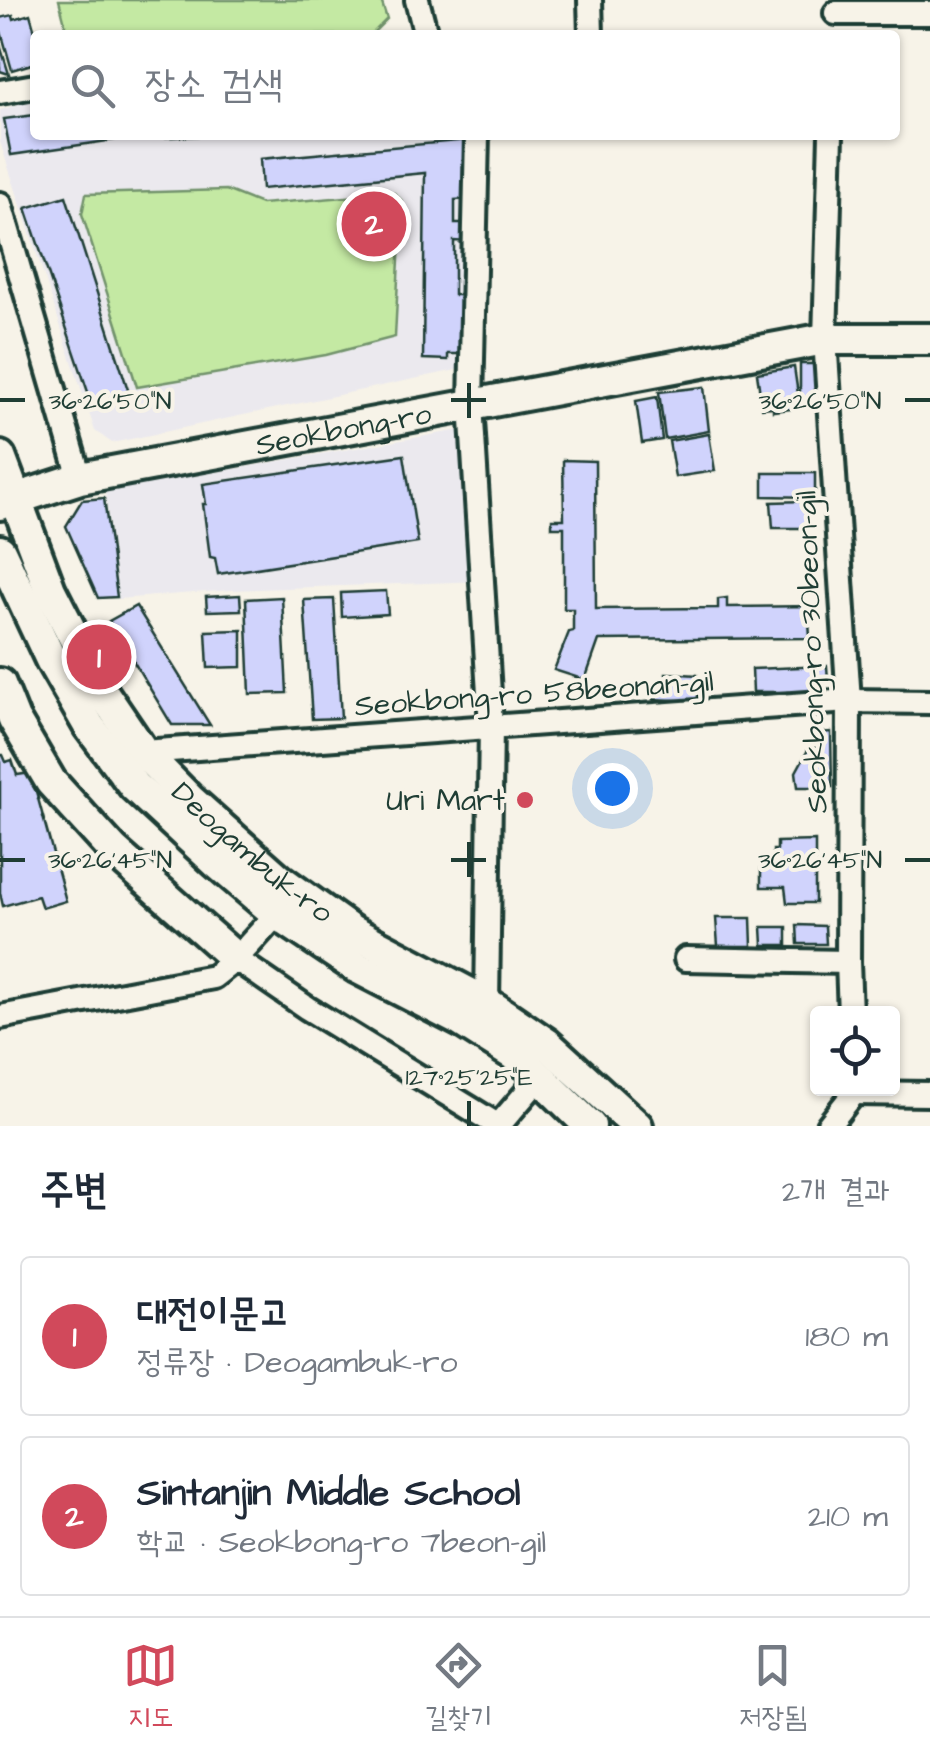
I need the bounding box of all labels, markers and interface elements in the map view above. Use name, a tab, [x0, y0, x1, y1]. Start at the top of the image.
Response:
search box	[30, 30, 900, 140]
icon: search	[65, 58, 120, 113]
text: 장소 검색	[145, 59, 283, 111]
pin: 2	[342, 186, 406, 262]
text: 36°26'50"N	[49, 384, 171, 419]
text: 36°26'50"N	[759, 384, 881, 419]
street label: Seokbong-ro	[252, 393, 435, 467]
street label: Seokbong-ro 30beon-gil	[785, 490, 840, 814]
pin: 1	[66, 620, 132, 694]
street label: Seokbong-ro 58beonan-gil	[353, 661, 715, 728]
your location	[587, 763, 638, 814]
street label: Deogambuk-ro	[161, 773, 341, 934]
place label: Uri Mart	[386, 780, 505, 822]
marker: Uri Mart	[514, 789, 536, 811]
text: 36°26'45"N	[48, 843, 172, 878]
text: 36°26'45"N	[758, 843, 882, 878]
map controls	[810, 1006, 900, 1096]
button: locate	[810, 1006, 900, 1096]
text: 127°25'25"E	[405, 1060, 533, 1095]
text: 주변	[40, 1162, 108, 1220]
text: 2개 결과	[782, 1169, 890, 1214]
text: 대전이문고	[137, 1288, 290, 1340]
text: 1	[72, 1314, 77, 1359]
text: 180 m	[805, 1314, 888, 1359]
text: 정류장 · Deogambuk-ro	[137, 1340, 458, 1385]
text: Sintanjin Middle School	[137, 1468, 521, 1520]
text: 2	[65, 1494, 84, 1539]
text: 210 m	[808, 1494, 888, 1539]
text: 학교 · Seokbong-ro 7beon-gil	[137, 1520, 546, 1565]
tab: 지도	[123, 1638, 178, 1737]
tab: 길찾기	[425, 1638, 492, 1737]
tab: 저장됨	[739, 1638, 807, 1737]

